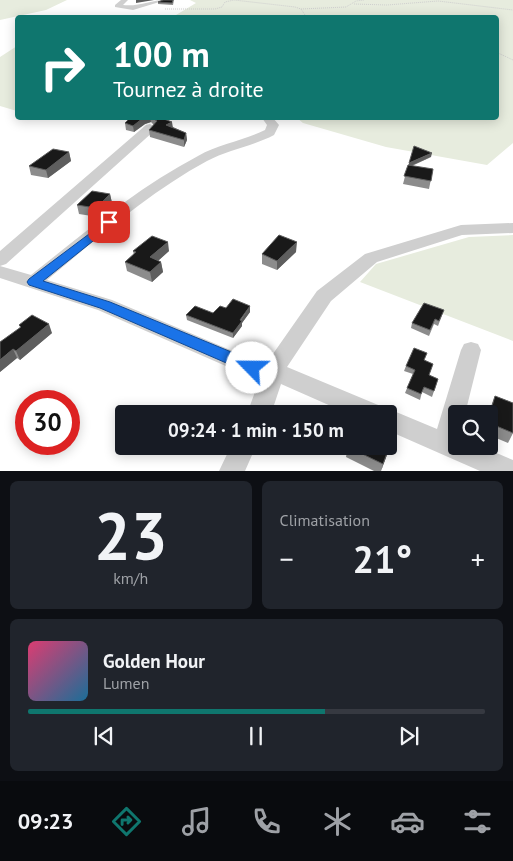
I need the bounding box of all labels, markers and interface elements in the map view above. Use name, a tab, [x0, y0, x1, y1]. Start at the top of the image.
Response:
text: 100 m	[113, 31, 210, 77]
icon: right	[30, 35, 95, 100]
text: Tournez à droite	[113, 75, 264, 103]
pin	[88, 201, 130, 243]
icon: arrive	[95, 208, 123, 236]
position arrow	[225, 341, 277, 393]
speed limit sign: 30	[15, 390, 80, 455]
map controls	[448, 405, 498, 455]
button: search	[448, 405, 498, 455]
text: 09:24 · 1 min · 150 m	[168, 418, 344, 442]
text: 23	[94, 493, 168, 577]
text: Climatisation	[280, 510, 370, 530]
text: 21°	[352, 534, 412, 583]
text: −	[280, 540, 294, 577]
text: +	[471, 540, 485, 577]
text: km/h	[113, 568, 148, 588]
text: Golden Hour	[103, 649, 205, 673]
text: Lumen	[103, 673, 149, 693]
icon: previous	[90, 722, 118, 750]
icon: pause	[242, 722, 270, 750]
icon: next	[395, 722, 423, 750]
icon: directions	[109, 804, 144, 839]
icon: music	[179, 804, 214, 839]
icon: phone	[249, 804, 284, 839]
icon: climate	[320, 804, 355, 839]
icon: car	[390, 804, 425, 839]
icon: filters	[460, 804, 495, 839]
text: 09:23	[18, 807, 73, 835]

